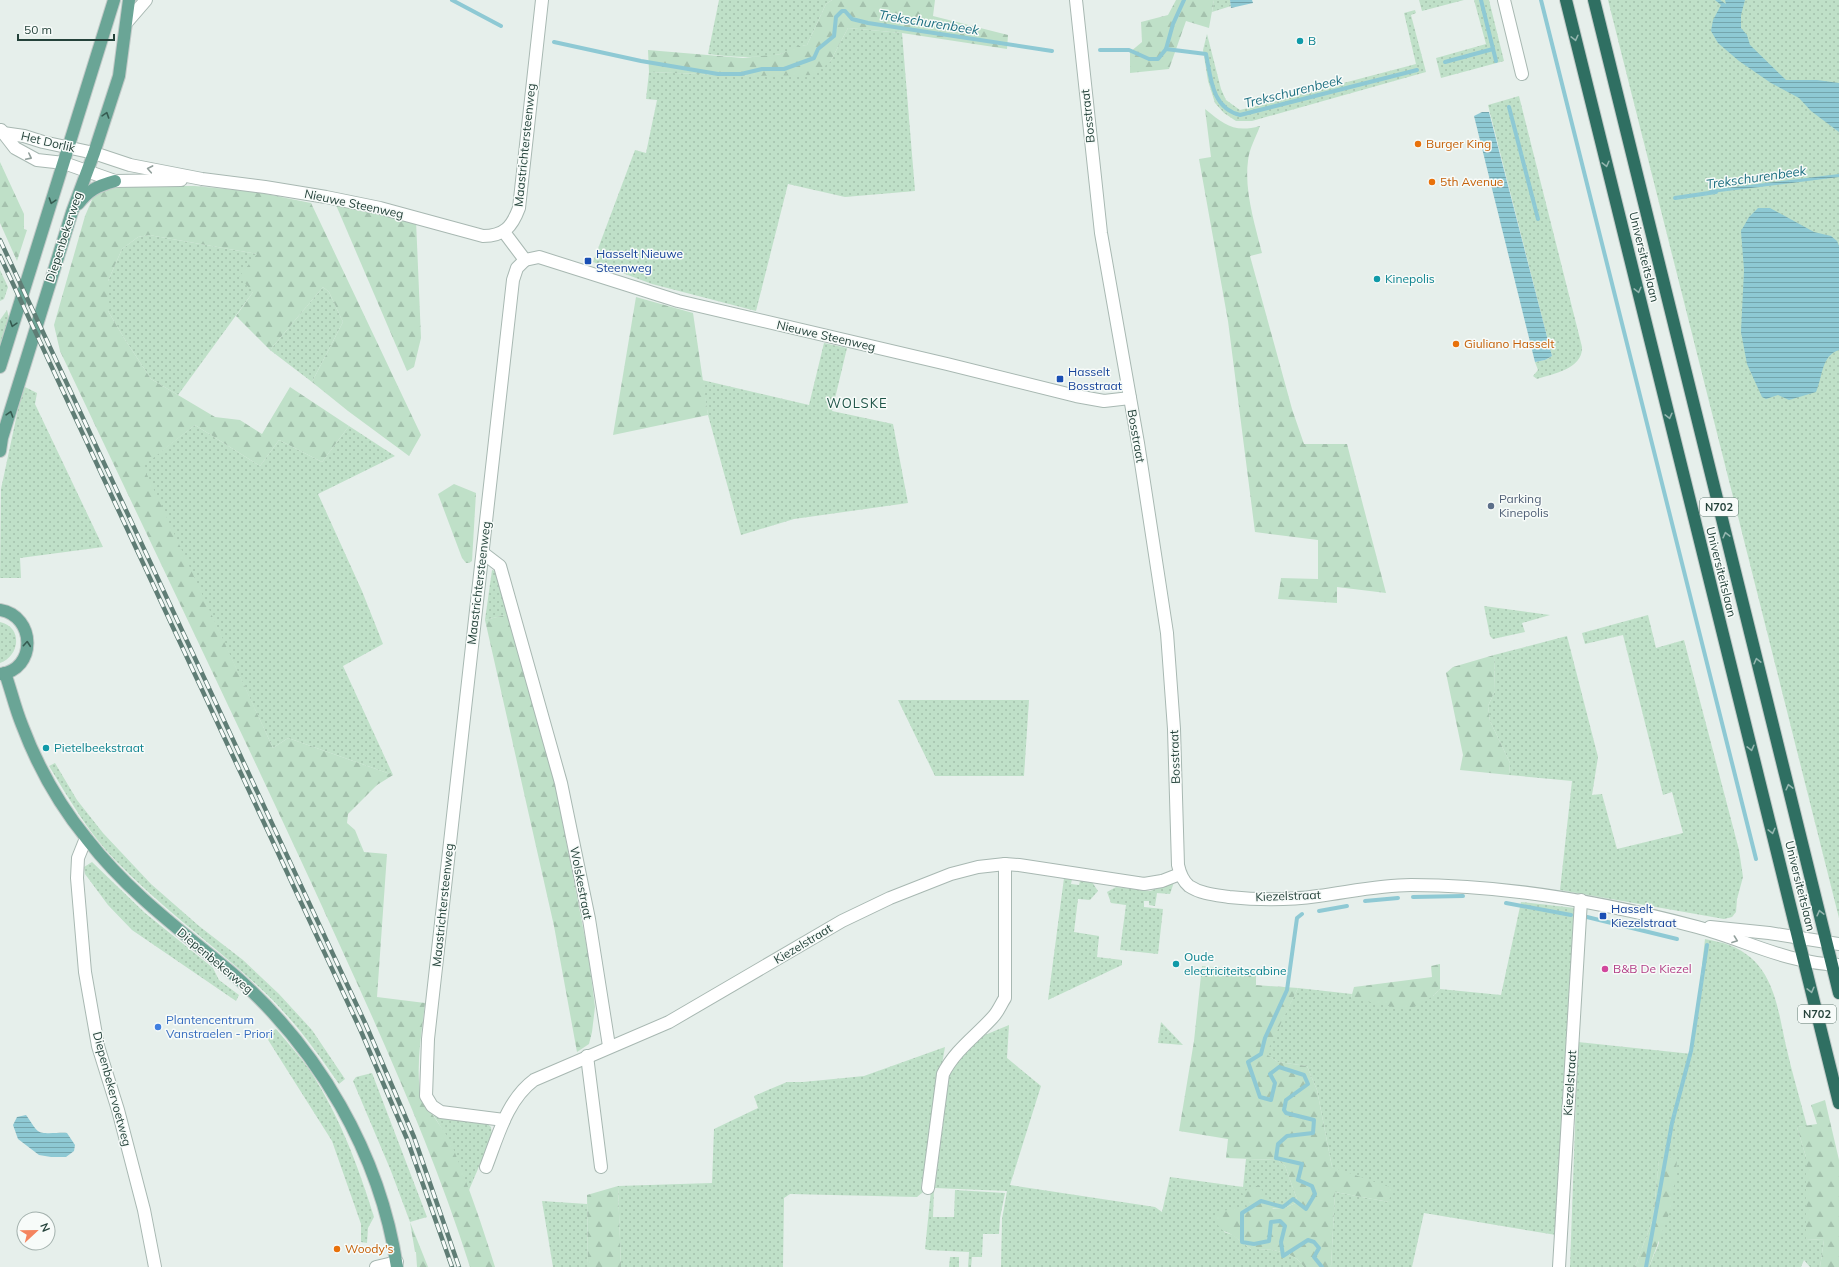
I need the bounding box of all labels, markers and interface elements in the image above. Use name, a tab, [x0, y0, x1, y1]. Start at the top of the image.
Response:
water label: Trekschurenbeek	[878, 6, 980, 38]
scale bar	[18, 16, 114, 42]
text: 50 m	[24, 22, 52, 37]
place label: B	[1308, 33, 1316, 48]
one-way arrow	[1570, 34, 1579, 41]
marker: B	[1295, 36, 1305, 46]
water label: Trekschurenbeek	[1242, 71, 1344, 111]
street label: Maastrichtersteenweg	[511, 82, 538, 207]
street label: Bosstraat	[1077, 88, 1098, 144]
one-way arrow	[101, 112, 110, 119]
street label: Het Dorlik	[20, 128, 77, 155]
place label: Burger King	[1426, 136, 1491, 151]
marker: Burger King	[1413, 139, 1423, 149]
one-way arrow	[25, 152, 32, 159]
one-way arrow	[1602, 161, 1610, 167]
water label: Trekschurenbeek	[1705, 162, 1807, 192]
one-way arrow	[146, 165, 153, 173]
place label: 5th Avenue	[1440, 174, 1503, 189]
marker: 5th Avenue	[1427, 177, 1437, 187]
street label: Nieuwe Steenweg	[303, 186, 405, 221]
street label: Diepenbekerweg	[42, 190, 85, 284]
one-way arrow	[48, 197, 57, 204]
street label: Universiteitslaan	[1626, 210, 1663, 304]
place label: Hasselt Nieuwe Steenweg	[596, 246, 683, 275]
marker: Hasselt Nieuwe Steenweg	[583, 256, 593, 266]
place label: Kinepolis	[1385, 271, 1435, 286]
marker: Kinepolis	[1372, 274, 1382, 284]
one-way arrow	[1633, 287, 1641, 293]
street label: Nieuwe Steenweg	[775, 317, 877, 354]
one-way arrow	[9, 321, 18, 328]
place label: Giuliano Hasselt	[1464, 336, 1554, 351]
marker: Giuliano Hasselt	[1451, 339, 1461, 349]
place label: Hasselt Bosstraat	[1068, 364, 1122, 393]
marker: Hasselt Bosstraat	[1055, 374, 1065, 384]
district label: WOLSKE	[826, 395, 888, 411]
street label: Bosstraat	[1124, 408, 1149, 464]
one-way arrow	[5, 410, 14, 417]
one-way arrow	[1664, 413, 1672, 420]
place label: Parking Kinepolis	[1499, 491, 1549, 520]
road number: N702	[1700, 498, 1738, 516]
marker: Parking Kinepolis	[1486, 501, 1496, 511]
street label: Maastrichtersteenweg	[463, 520, 494, 645]
street label: Universiteitslaan	[1703, 525, 1740, 619]
one-way arrow	[1722, 532, 1731, 539]
one-way arrow	[23, 641, 32, 647]
one-way arrow	[1754, 658, 1762, 664]
street label: Bosstraat	[1166, 730, 1183, 784]
place label: Pietelbeekstraat	[54, 740, 144, 755]
marker: Pietelbeekstraat	[41, 743, 51, 753]
one-way arrow	[1746, 744, 1754, 751]
one-way arrow	[1785, 784, 1793, 790]
one-way arrow	[1767, 828, 1775, 834]
street label: Universiteitslaan	[1782, 839, 1819, 933]
street label: Maastrichtersteenweg	[429, 842, 456, 967]
street label: Wolskestraat	[567, 845, 596, 921]
street label: Kiezelstraat	[1255, 887, 1321, 904]
place label: Hasselt Kiezelstraat	[1611, 901, 1676, 930]
one-way arrow	[1816, 910, 1825, 917]
marker: Hasselt Kiezelstraat	[1598, 911, 1608, 921]
street label: Kiezelstraat	[771, 920, 835, 967]
street label: Diepenbekerweg	[174, 925, 256, 997]
one-way arrow	[1732, 936, 1739, 944]
place label: Oude electriciteitscabine	[1184, 949, 1286, 978]
marker: Oude electriciteitscabine	[1171, 959, 1181, 969]
place label: B&B De Kiezel	[1613, 961, 1692, 976]
marker: B&B De Kiezel	[1600, 964, 1610, 974]
one-way arrow	[1806, 986, 1815, 993]
road number: N702	[1798, 1005, 1836, 1023]
place label: Plantencentrum Vanstraelen - Priori	[166, 1012, 273, 1041]
marker: Plantencentrum Vanstraelen - Priori	[153, 1022, 163, 1032]
street label: Diepenbekervoetweg	[90, 1030, 135, 1148]
street label: Kiezelstraat	[1560, 1050, 1579, 1116]
north arrow	[16, 1211, 56, 1251]
text: N	[37, 1221, 53, 1234]
place label: Woody's	[345, 1241, 394, 1256]
marker: Woody's	[332, 1244, 342, 1254]

